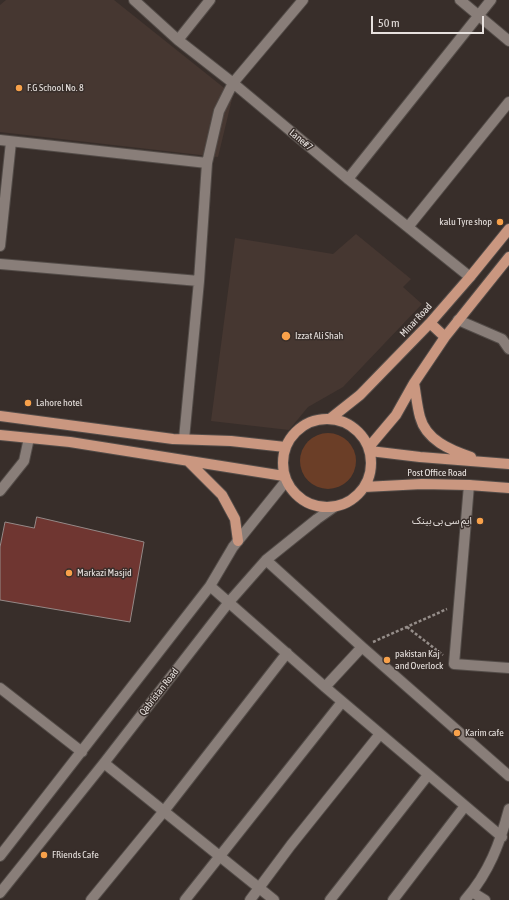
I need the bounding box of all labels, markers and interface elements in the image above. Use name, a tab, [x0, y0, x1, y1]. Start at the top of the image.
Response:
scale bar	[373, 8, 486, 34]
text: 50 m	[378, 16, 400, 30]
place label: F.G School No. 8	[27, 82, 84, 94]
marker: F.G School No. 8	[14, 83, 24, 93]
street label: Lane#7	[287, 127, 315, 153]
place label: kalu Tyre shop	[439, 216, 492, 228]
marker: kalu Tyre shop	[495, 217, 505, 227]
street label: Minar Road	[397, 301, 435, 339]
marker: Izzat Ali Shah	[280, 330, 292, 342]
place label: Izzat Ali Shah	[295, 330, 343, 342]
place label: Lahore hotel	[36, 397, 82, 409]
marker: Lahore hotel	[23, 398, 33, 408]
street label: Post Office Road	[407, 467, 467, 479]
place label: ایم سی بی بینک	[412, 515, 472, 527]
marker: ایم سی بی بینک	[475, 516, 485, 526]
place label: Markazi Masjid	[77, 567, 132, 579]
marker: Markazi Masjid	[64, 568, 74, 578]
place label: pakistan Kaj and Overlock	[395, 648, 443, 672]
marker: pakistan Kaj and Overlock	[382, 655, 392, 665]
street label: Qabristan Road	[137, 666, 181, 718]
place label: Karim cafe	[465, 727, 504, 739]
marker: Karim cafe	[452, 728, 462, 738]
place label: FRiends Cafe	[52, 849, 99, 861]
marker: FRiends Cafe	[39, 850, 49, 860]

